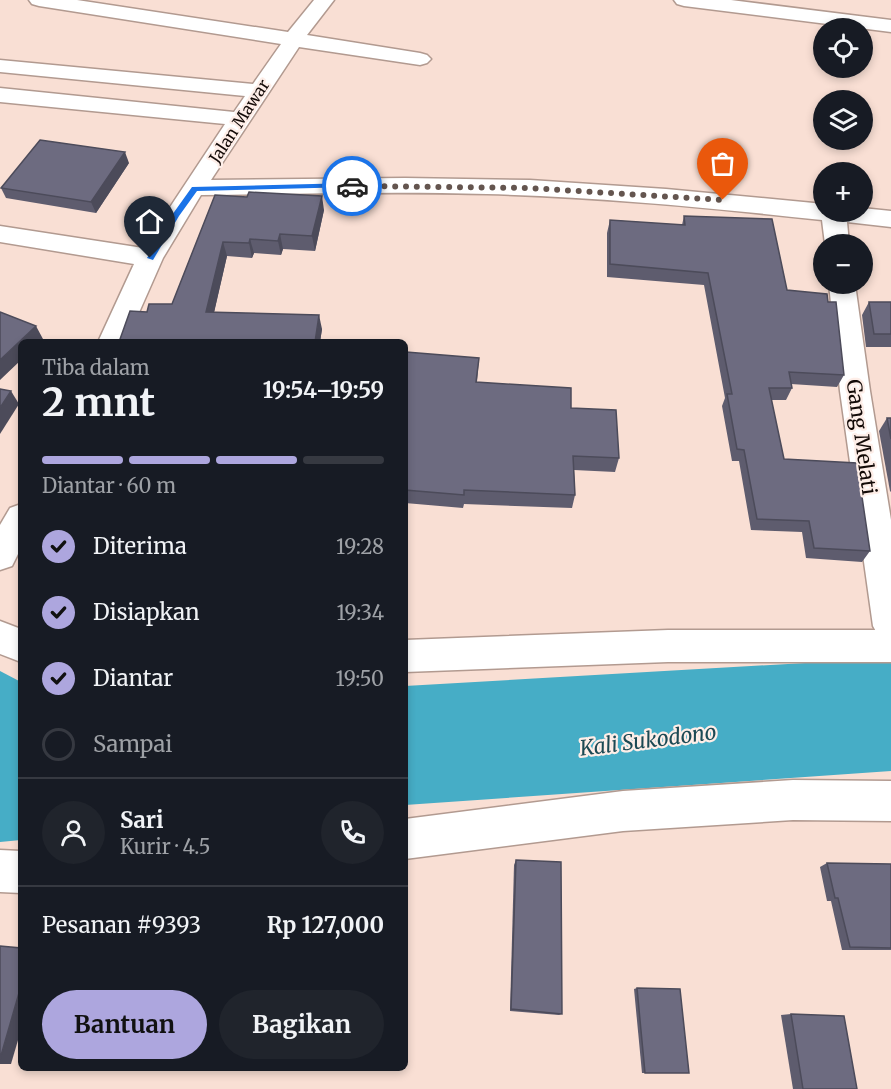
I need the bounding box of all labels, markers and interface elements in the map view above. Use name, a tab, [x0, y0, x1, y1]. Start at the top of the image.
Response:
map controls	[813, 18, 873, 294]
button: locate	[813, 18, 873, 78]
street label: Jalan Mawar	[204, 75, 273, 167]
button: layers	[813, 90, 873, 150]
pin	[697, 138, 748, 200]
icon: bag	[706, 147, 739, 180]
courier	[322, 156, 382, 216]
button: +	[813, 162, 873, 222]
icon: car	[336, 170, 369, 203]
pin	[124, 196, 175, 258]
icon: home	[133, 205, 166, 238]
button: −	[813, 234, 873, 294]
text: Tiba dalam	[42, 355, 150, 380]
text: 19:54–19:59	[263, 376, 384, 404]
text: 2 mnt	[42, 378, 155, 427]
street label: Gang Melati	[842, 378, 882, 496]
text: Diantar · 60 m	[42, 473, 176, 498]
icon: check	[42, 530, 75, 563]
text: Diterima	[93, 532, 187, 560]
text: 19:28	[336, 534, 384, 559]
icon: check	[42, 596, 75, 629]
text: Disiapkan	[93, 598, 199, 626]
text: 19:34	[337, 600, 384, 625]
icon: check	[42, 662, 75, 695]
text: Diantar	[93, 664, 173, 692]
text: 19:50	[336, 666, 384, 691]
water label: Kali Sukodono	[577, 718, 718, 762]
text: Sampai	[93, 730, 172, 758]
button: person	[42, 801, 105, 864]
button: phone	[321, 801, 384, 864]
text: Sari	[120, 806, 164, 834]
text: Kurir · 4.5	[120, 834, 211, 859]
text: Pesanan #9393	[42, 911, 201, 939]
text: Rp 127,000	[267, 911, 384, 939]
button: Bantuan	[42, 990, 207, 1059]
button: Bagikan	[219, 990, 384, 1059]

